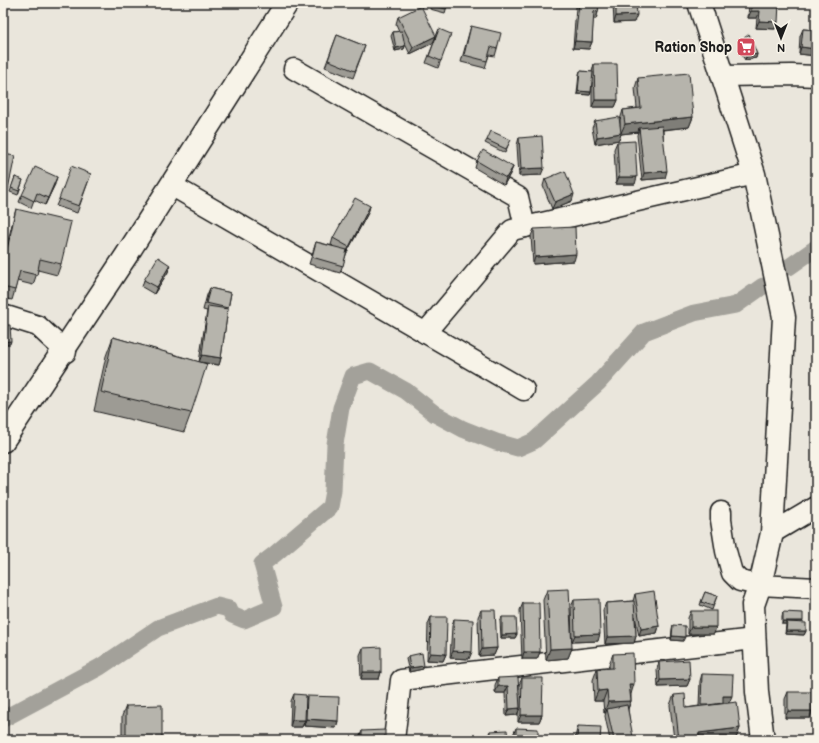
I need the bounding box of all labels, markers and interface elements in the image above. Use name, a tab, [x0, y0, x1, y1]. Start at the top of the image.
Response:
north arrow	[761, 18, 801, 58]
supermarket icon: Ration Shop	[735, 36, 757, 58]
place label: Ration Shop	[655, 39, 732, 56]
text: N	[777, 41, 785, 54]

